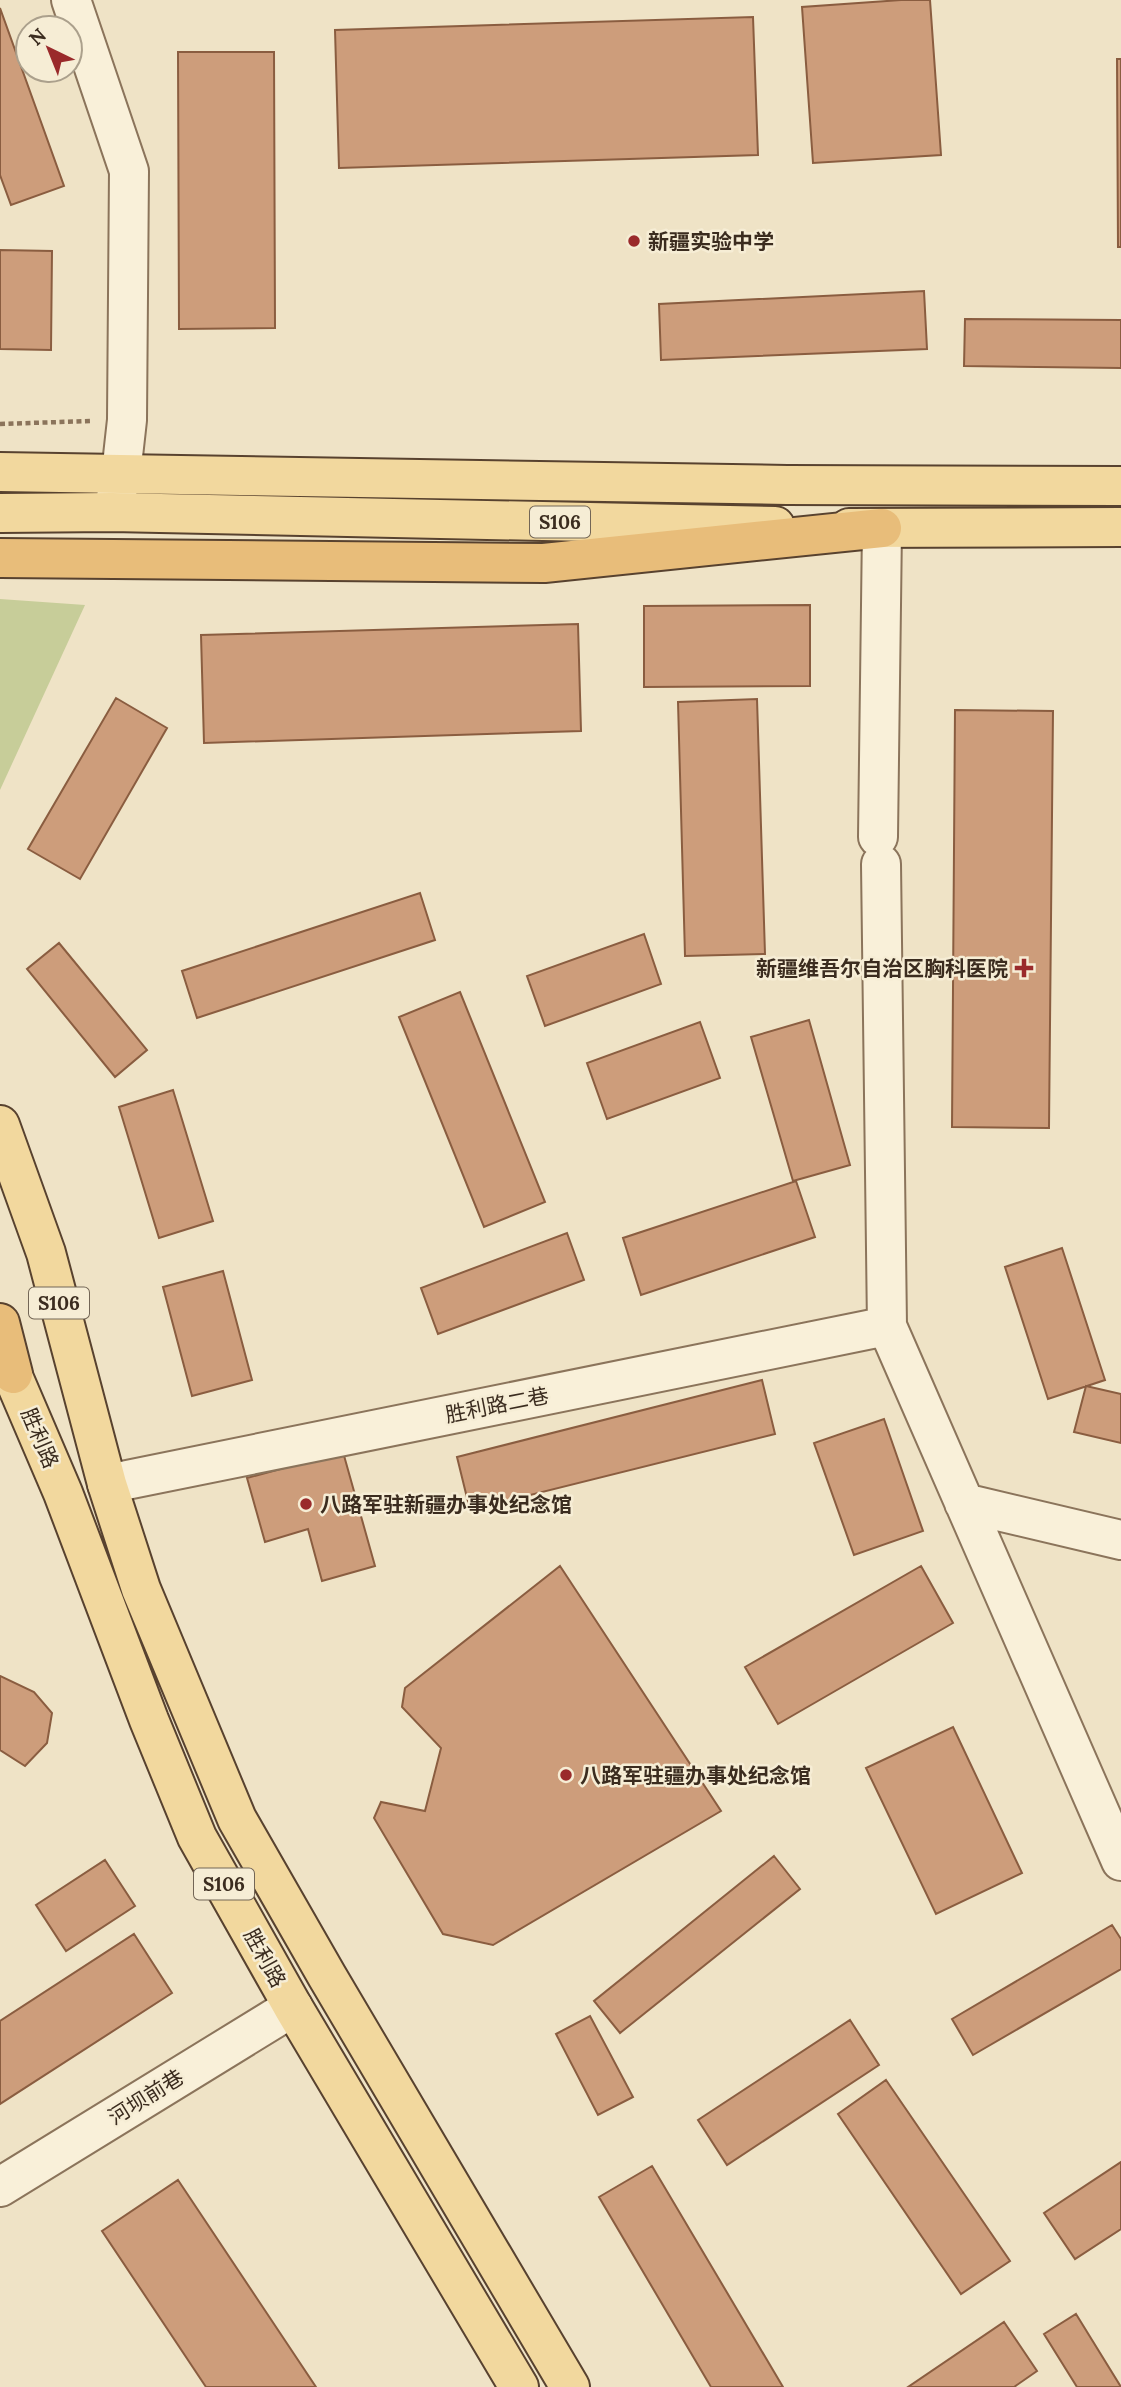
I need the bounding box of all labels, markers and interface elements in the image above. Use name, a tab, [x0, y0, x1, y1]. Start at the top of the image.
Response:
north arrow	[14, 14, 84, 84]
text: N	[24, 23, 51, 50]
place label: 新疆实验中学	[648, 228, 774, 255]
marker: 新疆实验中学	[626, 233, 642, 249]
road number: S106	[530, 506, 590, 538]
place label: 新疆维吾尔自治区胸科医院	[756, 955, 1008, 982]
marker: 新疆维吾尔自治区胸科医院	[1014, 958, 1034, 978]
road number: S106	[29, 1288, 89, 1318]
street label: 胜利路二巷	[443, 1382, 551, 1428]
street label: 胜利路	[15, 1404, 65, 1472]
place label: 八路军驻新疆办事处纪念馆	[320, 1491, 572, 1518]
marker: 八路军驻新疆办事处纪念馆	[298, 1496, 314, 1512]
place label: 八路军驻疆办事处纪念馆	[580, 1762, 811, 1789]
marker: 八路军驻疆办事处纪念馆	[558, 1767, 574, 1783]
road number: S106	[194, 1868, 254, 1900]
street label: 胜利路	[238, 1924, 292, 1992]
street label: 河坝前巷	[103, 2063, 189, 2131]

